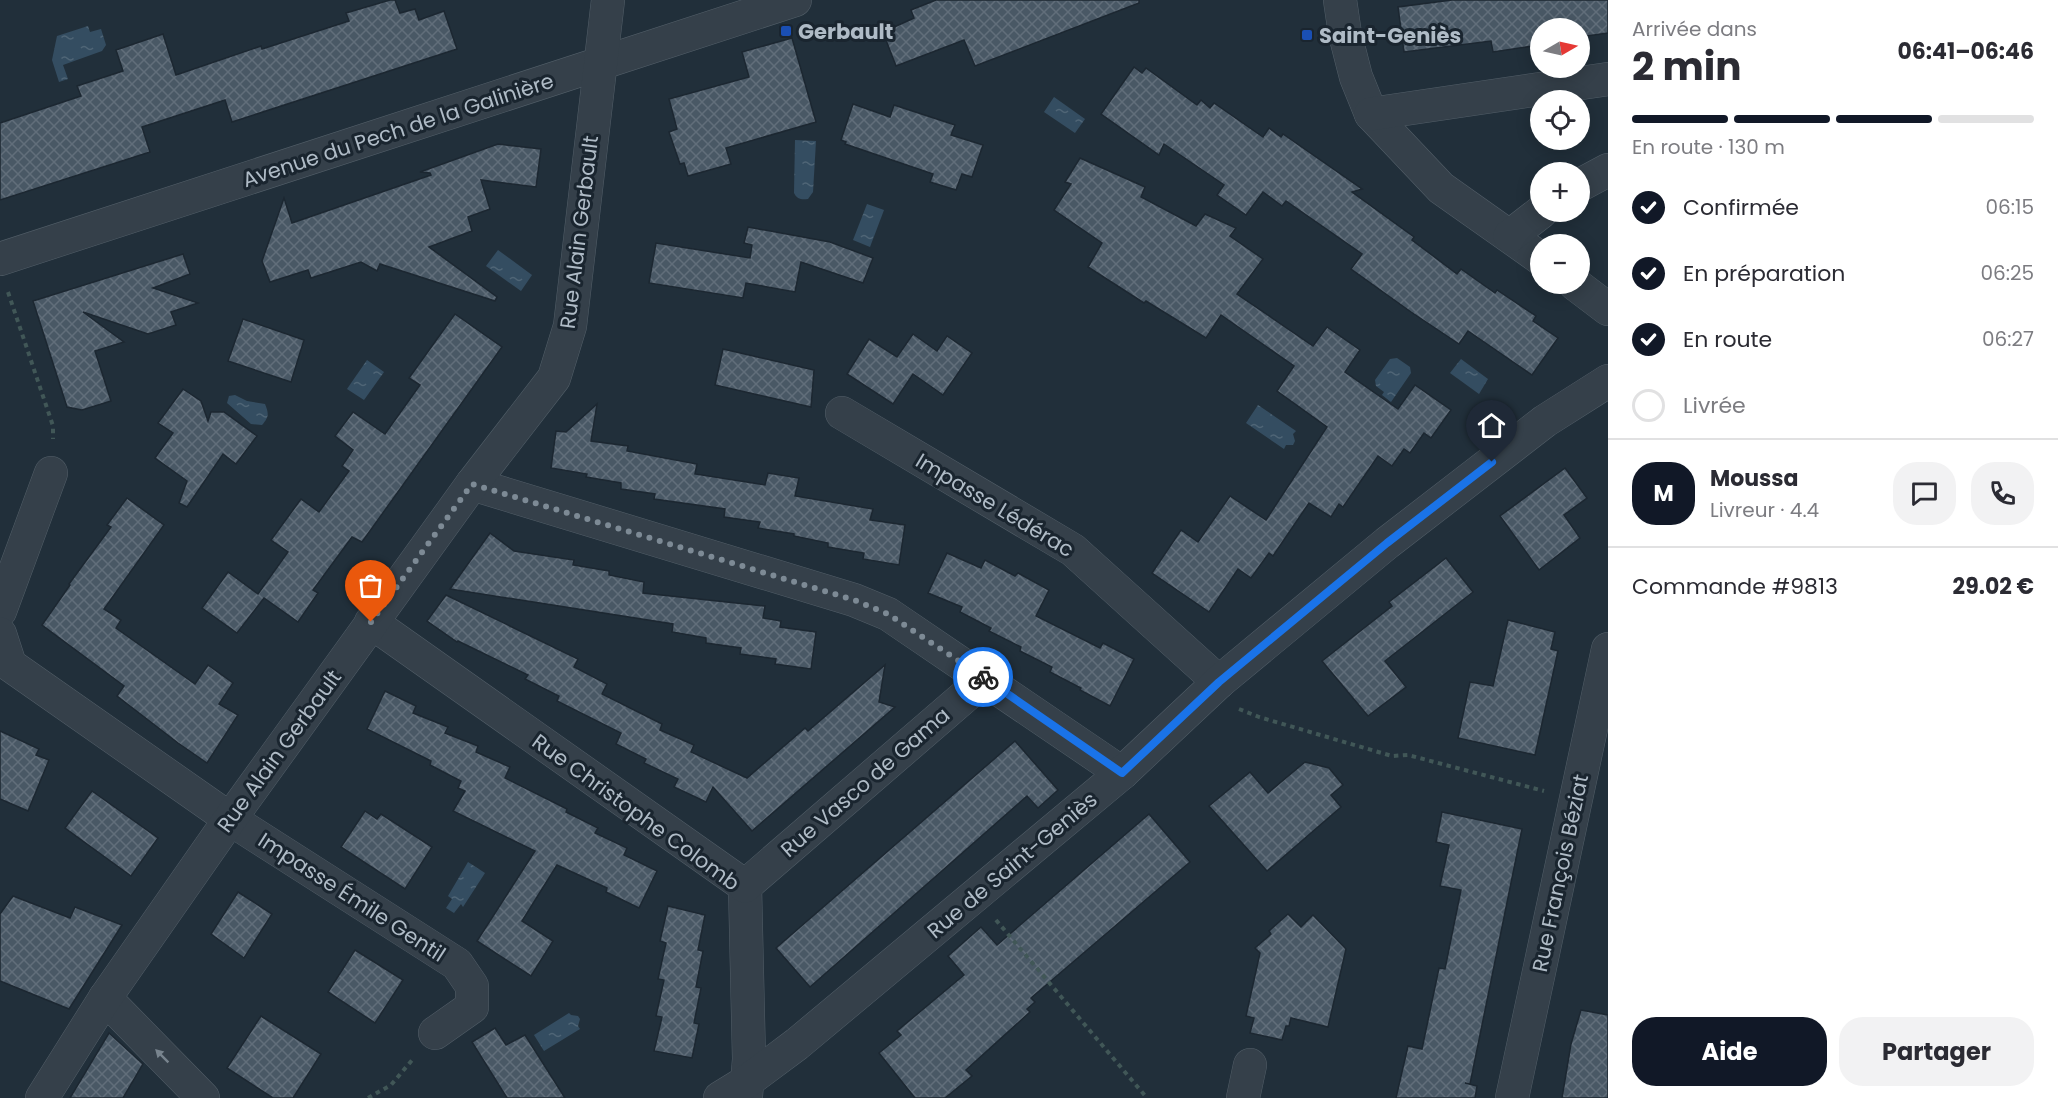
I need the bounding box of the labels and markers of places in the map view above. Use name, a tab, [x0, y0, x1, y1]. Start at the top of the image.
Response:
place label: Gerbault	[798, 17, 893, 46]
place label: Saint-Geniès	[1319, 21, 1461, 50]
marker: Gerbault	[779, 24, 793, 38]
marker: Saint-Geniès	[1300, 28, 1314, 42]
pin	[1466, 400, 1517, 462]
pin	[345, 560, 396, 622]

